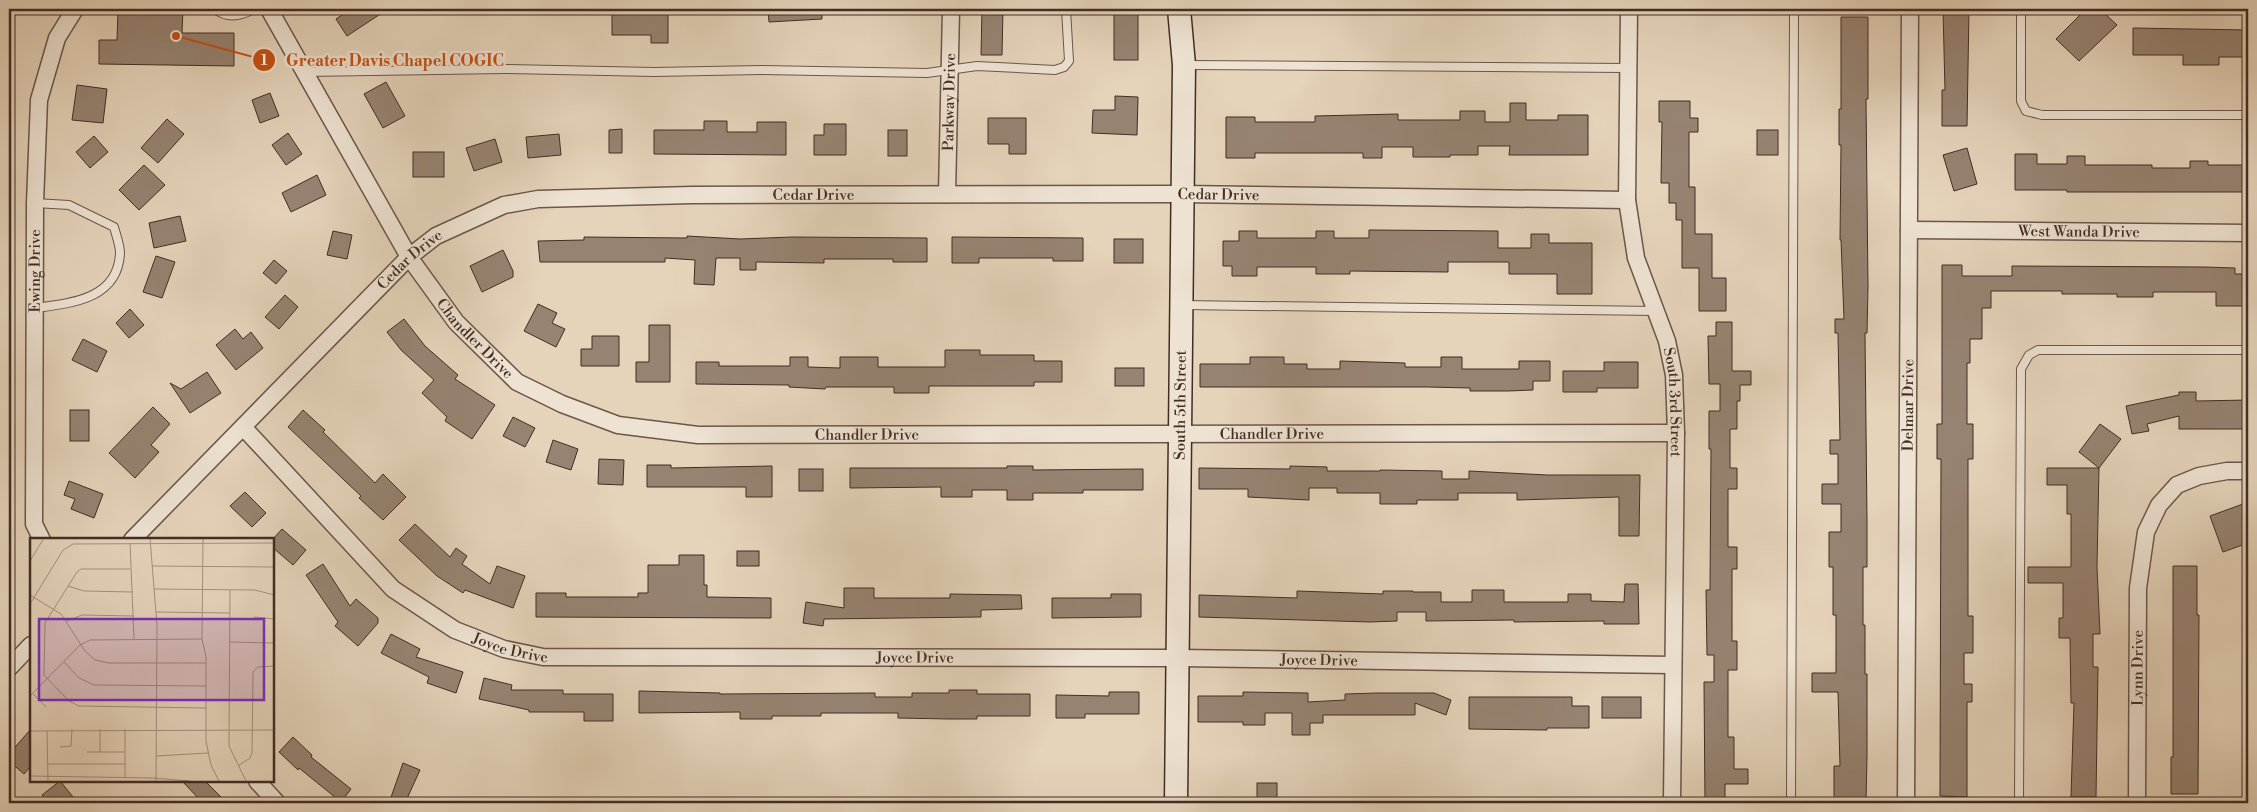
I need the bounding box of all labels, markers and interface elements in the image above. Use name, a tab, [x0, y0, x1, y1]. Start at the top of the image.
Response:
callout: Greater Davis Chapel COGIC	[251, 45, 514, 76]
text: 1	[260, 51, 268, 70]
text: Greater Davis Chapel COGIC	[286, 51, 504, 71]
street label: Parkway Drive	[939, 53, 960, 151]
street label: Cedar Drive	[1177, 185, 1259, 205]
street label: Cedar Drive	[773, 186, 854, 205]
street label: West Wanda Drive	[2017, 222, 2140, 242]
street label: Cedar Drive	[373, 225, 445, 294]
street label: Ewing Drive	[26, 229, 45, 313]
street label: Chandler Drive	[432, 295, 517, 383]
street label: South 3rd Street	[1659, 346, 1685, 458]
street label: South 5th Street	[1171, 349, 1191, 460]
street label: Delmar Drive	[1899, 359, 1918, 451]
street label: Chandler Drive	[1220, 425, 1324, 444]
street label: Chandler Drive	[815, 426, 919, 445]
inset map	[30, 538, 274, 782]
street label: Joyce Drive	[468, 628, 548, 667]
street label: Lynn Drive	[2128, 630, 2148, 706]
street label: Joyce Drive	[875, 649, 954, 668]
street label: Joyce Drive	[1279, 650, 1358, 671]

